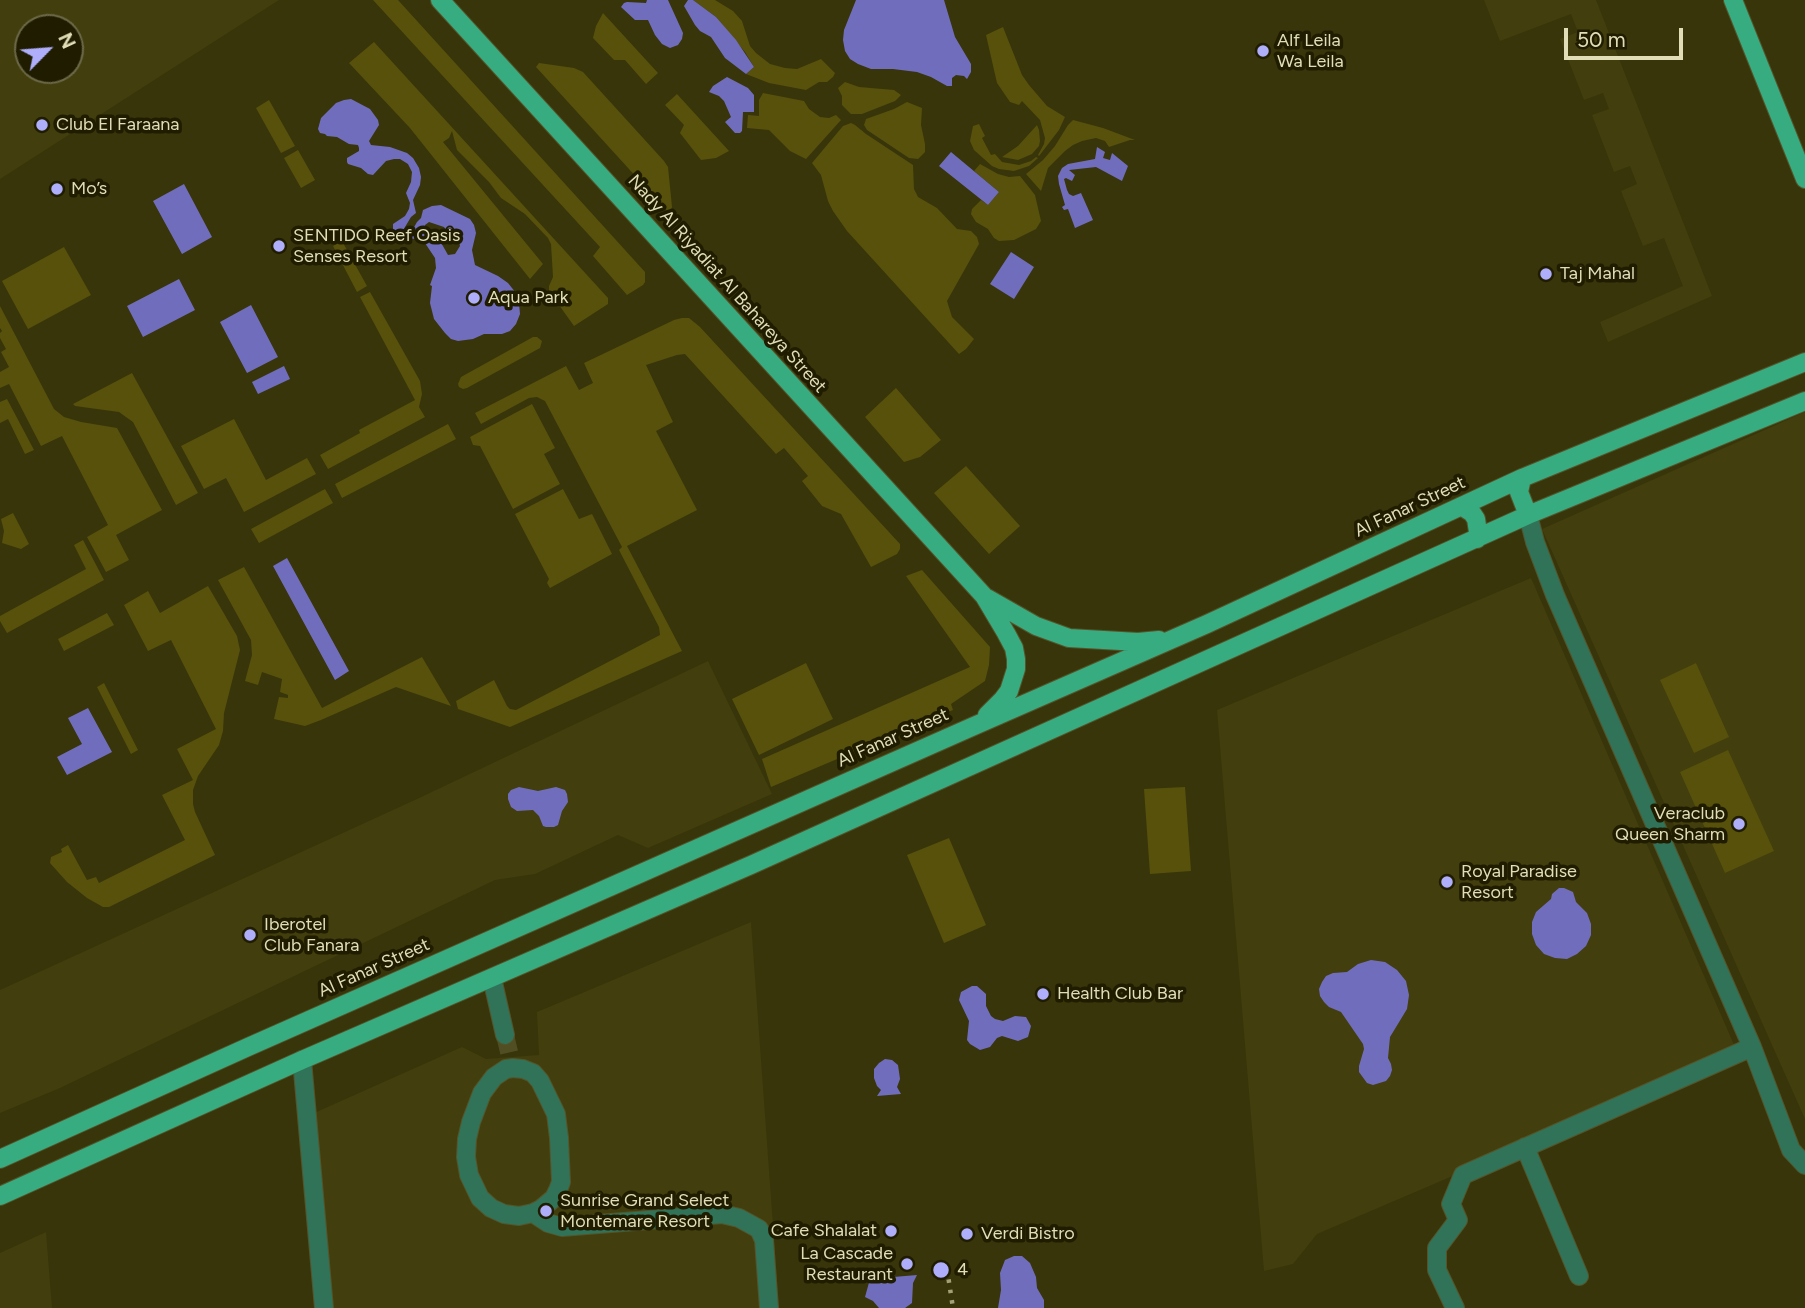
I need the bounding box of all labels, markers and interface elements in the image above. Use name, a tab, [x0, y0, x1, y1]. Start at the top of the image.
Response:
north arrow	[14, 14, 84, 84]
scale bar	[1567, 14, 1686, 58]
text: 50 m	[1577, 27, 1626, 52]
text: N	[53, 29, 80, 52]
place label: Alf Leila Wa Leila	[1277, 30, 1344, 72]
marker: Alf Leila Wa Leila	[1255, 43, 1271, 59]
place label: Club El Faraana	[56, 114, 180, 136]
marker: Club El Faraana	[34, 117, 50, 133]
street label: Nady Al Riyadiat Al Bahareya Street	[623, 170, 831, 398]
place label: Mo’s	[71, 178, 107, 200]
marker: Mo’s	[49, 181, 65, 197]
place label: SENTIDO Reef Oasis Senses Resort	[293, 225, 460, 268]
marker: SENTIDO Reef Oasis Senses Resort	[271, 238, 287, 254]
place label: Taj Mahal	[1560, 263, 1635, 285]
marker: Taj Mahal	[1538, 266, 1554, 282]
place label: Aqua Park	[488, 287, 568, 309]
marker: Aqua Park	[466, 290, 482, 306]
street label: Al Fanar Street	[1351, 472, 1469, 542]
street label: Al Fanar Street	[834, 704, 952, 772]
place label: Veraclub Queen Sharm	[1615, 803, 1725, 846]
marker: Veraclub Queen Sharm	[1731, 816, 1747, 832]
place label: Royal Paradise Resort	[1461, 861, 1577, 903]
marker: Royal Paradise Resort	[1439, 874, 1455, 890]
place label: Iberotel Club Fanara	[264, 914, 359, 956]
marker: Iberotel Club Fanara	[242, 927, 258, 943]
street label: Al Fanar Street	[315, 934, 433, 1002]
place label: Health Club Bar	[1057, 983, 1183, 1005]
marker: Health Club Bar	[1035, 986, 1051, 1002]
place label: Sunrise Grand Select Montemare Resort	[560, 1190, 729, 1232]
marker: Sunrise Grand Select Montemare Resort	[538, 1203, 554, 1219]
place label: Cafe Shalalat	[771, 1220, 877, 1242]
marker: Cafe Shalalat	[883, 1223, 899, 1239]
place label: Verdi Bistro	[981, 1223, 1075, 1245]
marker: Verdi Bistro	[959, 1226, 975, 1242]
place label: La Cascade Restaurant	[800, 1243, 893, 1286]
marker: La Cascade Restaurant	[899, 1256, 915, 1272]
place label: 4	[957, 1259, 968, 1281]
marker: 4	[931, 1260, 951, 1280]

